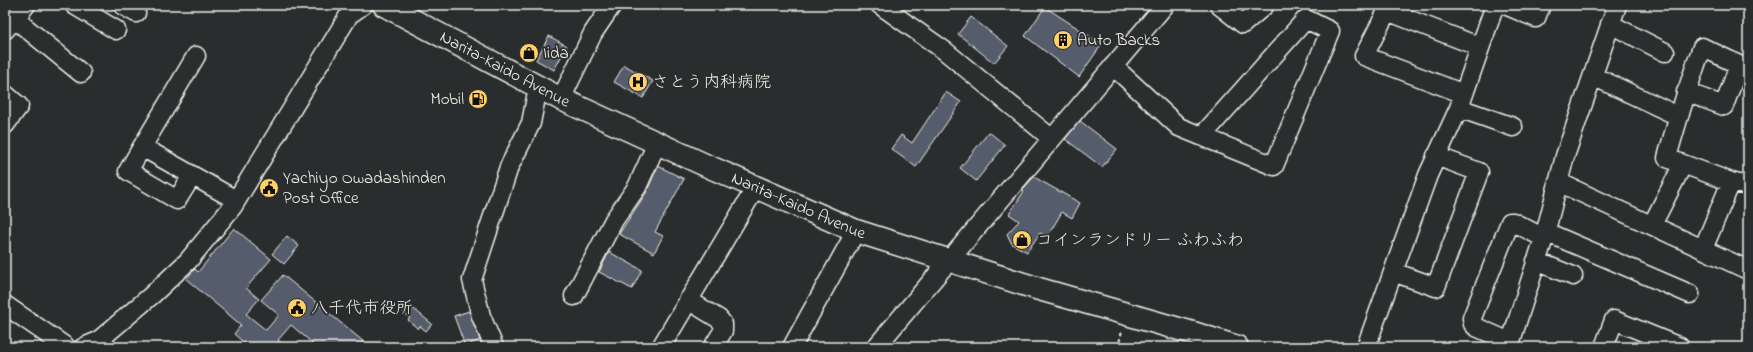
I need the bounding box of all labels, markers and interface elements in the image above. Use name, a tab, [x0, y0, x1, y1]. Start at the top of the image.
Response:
street label: Narita-Kaido Avenue	[435, 24, 575, 114]
place label: Auto Backs	[1077, 28, 1160, 53]
building icon: Auto Backs	[1052, 29, 1074, 51]
place label: Iida	[543, 41, 569, 66]
shop icon: Iida	[518, 42, 540, 64]
place label: さとう内科病院	[652, 70, 771, 95]
hospital icon: さとう内科病院	[627, 71, 649, 93]
place label: Mobil	[430, 87, 464, 112]
fuel station icon: Mobil	[467, 88, 489, 110]
street label: Narita-Kaido Avenue	[728, 165, 869, 246]
place label: Yachiyo Owadashinden Post Office	[283, 166, 446, 211]
public building icon: Yachiyo Owadashinden Post Office	[258, 177, 280, 199]
place label: コインランドリー ふわふわ	[1036, 228, 1244, 253]
shop icon: コインランドリー ふわふわ	[1011, 229, 1033, 251]
place label: 八千代市役所	[311, 296, 413, 321]
public building icon: 八千代市役所	[286, 297, 308, 319]

